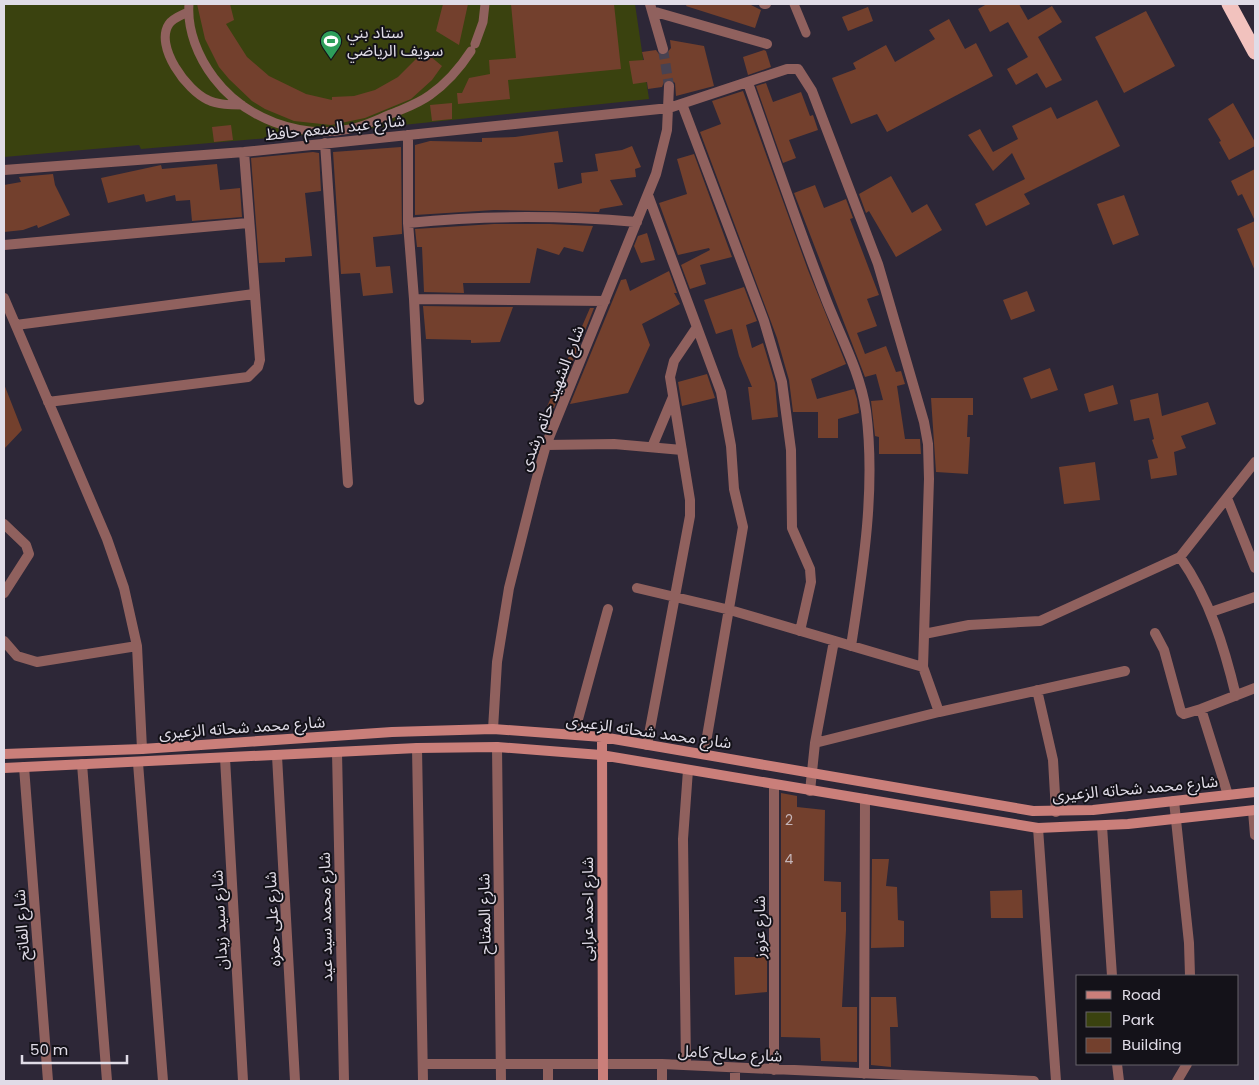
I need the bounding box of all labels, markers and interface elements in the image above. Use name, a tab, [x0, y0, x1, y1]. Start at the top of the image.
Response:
place label: ستاد بني سويف الرياضي	[347, 21, 443, 63]
sports icon: ستاد بني سويف الرياضي	[319, 29, 343, 60]
street label: شارع عبد المنعم حافظ	[264, 109, 406, 147]
street label: شارع الشهيد حاتم رشدى	[513, 322, 591, 475]
street label: شارع محمد شحاته الزعيرى	[565, 709, 733, 755]
street label: شارع محمد شحاته الزعيرى	[158, 710, 326, 746]
street label: شارع محمد شحاته الزعيرى	[1051, 770, 1219, 808]
house number: 2	[785, 810, 793, 830]
house number: 4	[785, 849, 794, 869]
street label: شارع محمد سيد عيد	[313, 852, 339, 982]
street label: شارع احمد عرابى	[576, 857, 600, 961]
street label: شارع سيد زيدان	[205, 869, 235, 971]
street label: شارع على حمزه	[259, 871, 287, 967]
street label: شارع المفتاح	[472, 873, 498, 955]
street label: شارع الفاتح	[8, 889, 36, 961]
street label: شارع عزوز	[748, 896, 772, 959]
legend	[1076, 975, 1239, 1065]
text: Road	[1122, 984, 1161, 1005]
text: Park	[1122, 1009, 1154, 1030]
scale bar	[22, 1032, 128, 1064]
text: Building	[1122, 1034, 1182, 1055]
text: 50 m	[30, 1039, 68, 1060]
street label: شارع صالح كامل	[677, 1039, 783, 1069]

